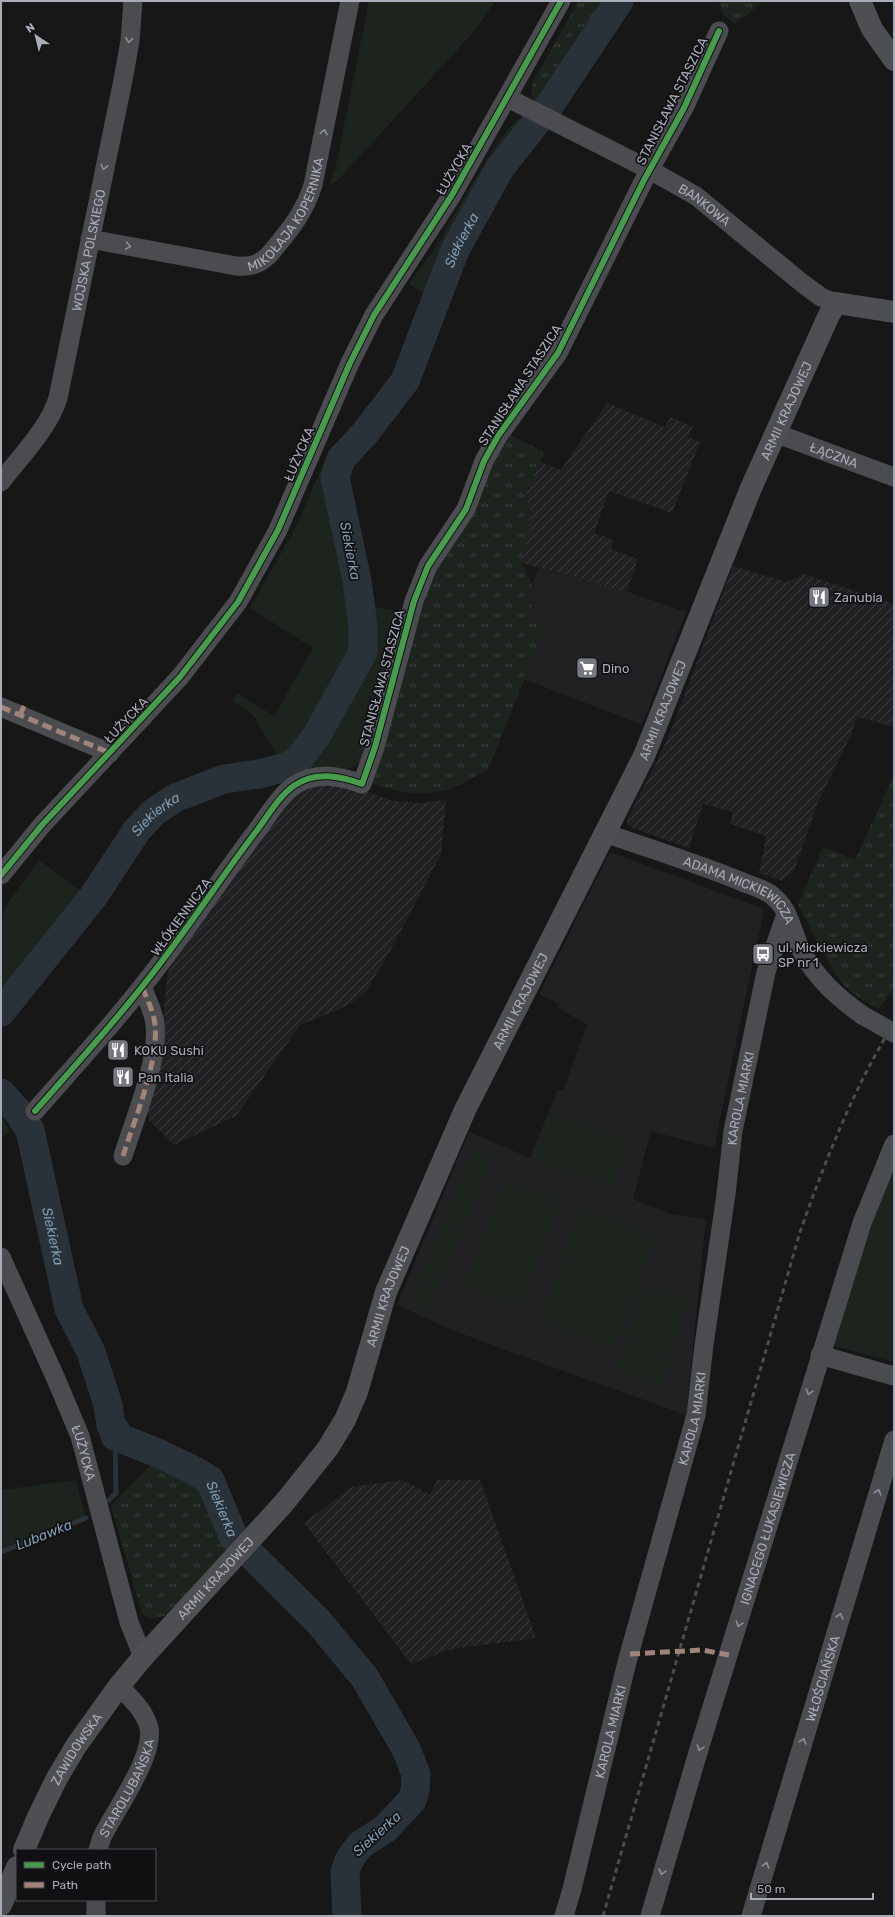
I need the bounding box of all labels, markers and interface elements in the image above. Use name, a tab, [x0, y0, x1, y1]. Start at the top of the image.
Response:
north arrow	[16, 16, 56, 56]
text: N	[24, 21, 38, 36]
street label: STANISŁAWA STASZICA	[633, 34, 711, 167]
one-way arrow	[125, 37, 134, 43]
one-way arrow	[319, 129, 328, 135]
street label: ŁUŻYCKA	[433, 140, 475, 198]
street label: MIKOŁAJA KOPERNIKA	[246, 156, 326, 274]
one-way arrow	[101, 164, 109, 170]
street label: BANKOWA	[676, 180, 734, 229]
street label: WOJSKA POLSKIEGO	[68, 188, 108, 313]
water label: Siekierka	[441, 210, 482, 270]
one-way arrow	[125, 242, 131, 250]
street label: STANISŁAWA STASZICA	[475, 321, 565, 448]
street label: ARMII KRAJOWEJ	[757, 359, 815, 462]
street label: ŁUŻYCKA	[281, 424, 317, 483]
street label: ŁĄCZNA	[808, 439, 861, 471]
water label: Siekierka	[336, 520, 364, 582]
restaurant icon: Zanubia	[806, 584, 832, 610]
place label: Zanubia	[834, 590, 883, 605]
street label: STANISŁAWA STASZICA	[356, 608, 408, 748]
supermarket icon: Dino	[574, 655, 600, 681]
street label: ARMII KRAJOWEJ	[636, 658, 689, 762]
place label: Dino	[602, 661, 629, 676]
street label: ŁUŻYCKA	[101, 694, 151, 746]
water label: Siekierka	[127, 789, 182, 839]
street label: ADAMA MICKIEWICZA	[681, 853, 798, 926]
street label: WŁÓKIENNICZA	[148, 875, 214, 959]
place label: ul. Mickiewicza SP nr 1	[778, 940, 868, 970]
bus stop icon: ul. Mickiewicza SP nr 1	[750, 941, 776, 967]
street label: ARMII KRAJOWEJ	[489, 950, 551, 1052]
restaurant icon: KOKU Sushi	[105, 1037, 131, 1063]
place label: KOKU Sushi	[134, 1043, 204, 1058]
street label: KAROLA MIARKI	[724, 1050, 757, 1146]
restaurant icon: Pan Italia	[110, 1064, 136, 1090]
place label: Pan Italia	[138, 1070, 194, 1085]
water label: Siekierka	[39, 1206, 68, 1267]
street label: ARMII KRAJOWEJ	[363, 1243, 413, 1348]
street label: KAROLA MIARKI	[675, 1371, 708, 1467]
one-way arrow	[805, 1388, 814, 1395]
street label: ŁUŻYCKA	[69, 1423, 99, 1483]
street label: IGNACEGO ŁUKASIEWICZA	[737, 1450, 798, 1606]
water label: Siekierka	[203, 1478, 241, 1540]
one-way arrow	[873, 1488, 882, 1495]
water label: Lubawka	[13, 1516, 75, 1554]
street label: ARMII KRAJOWEJ	[174, 1534, 257, 1622]
one-way arrow	[835, 1613, 844, 1620]
one-way arrow	[735, 1620, 744, 1627]
street label: WŁOŚCIAŃSKA	[802, 1633, 842, 1723]
street label: KAROLA MIARKI	[592, 1684, 629, 1780]
street label: ZAWIDOWSKA	[47, 1710, 105, 1787]
street label: STAROLUBAŃSKA	[96, 1737, 157, 1840]
one-way arrow	[798, 1737, 807, 1744]
one-way arrow	[696, 1744, 705, 1751]
water label: Siekierka	[349, 1808, 405, 1860]
legend	[16, 1849, 156, 1901]
text: Cycle path	[52, 1858, 111, 1872]
one-way arrow	[761, 1862, 770, 1869]
one-way arrow	[658, 1868, 667, 1875]
scale bar	[751, 1875, 873, 1901]
text: Path	[52, 1878, 78, 1892]
text: 50 m	[757, 1882, 785, 1896]

